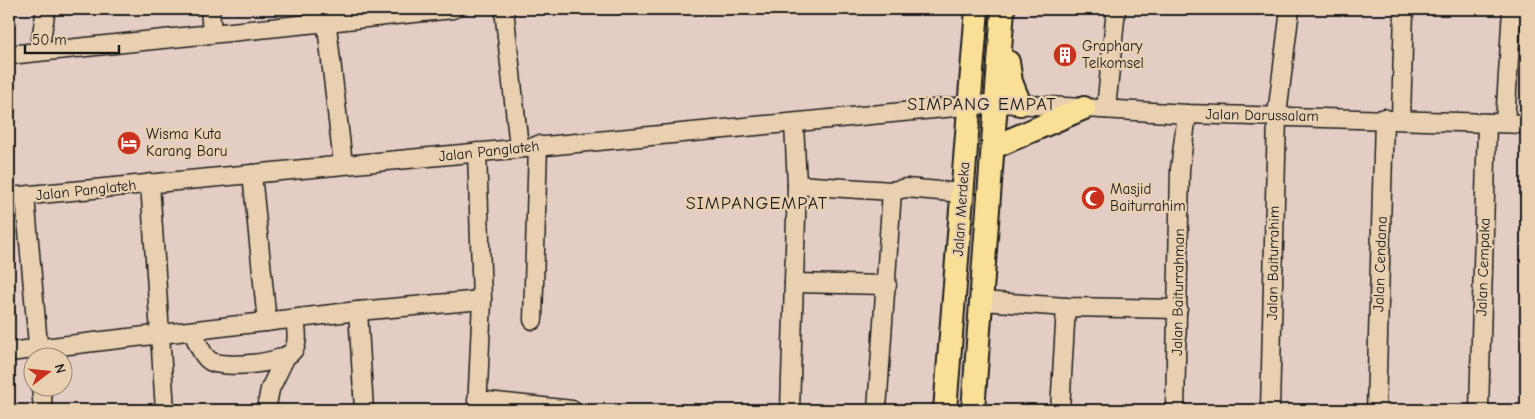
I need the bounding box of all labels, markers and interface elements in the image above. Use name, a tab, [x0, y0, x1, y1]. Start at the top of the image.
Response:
scale bar	[25, 22, 119, 54]
text: 50 m	[32, 31, 67, 49]
place label: Graphary Telkomsel	[1082, 37, 1144, 72]
building icon: Graphary Telkomsel	[1052, 42, 1078, 68]
district label: SIMPANG EMPAT	[907, 94, 1057, 115]
street label: Jalan Darussalam	[1205, 105, 1319, 125]
place label: Wisma Kuta Karang Baru	[146, 125, 227, 160]
hotel icon: Wisma Kuta Karang Baru	[116, 130, 142, 156]
street label: Jalan Panglateh	[438, 137, 540, 165]
street label: Jalan Merdeka	[949, 161, 973, 257]
street label: Jalan Panglateh	[35, 176, 137, 204]
place label: Masjid Baiturrahim	[1110, 180, 1186, 215]
mosque icon: Masjid Baiturrahim	[1080, 185, 1106, 211]
district label: SIMPANGEMPAT	[686, 193, 828, 214]
street label: Jalan Baiturrahim	[1263, 206, 1283, 320]
street label: Jalan Cendana	[1369, 216, 1391, 312]
street label: Jalan Cempaka	[1472, 217, 1494, 317]
street label: Jalan Baiturrahman	[1168, 228, 1188, 356]
north arrow	[22, 346, 72, 396]
text: N	[51, 362, 69, 375]

